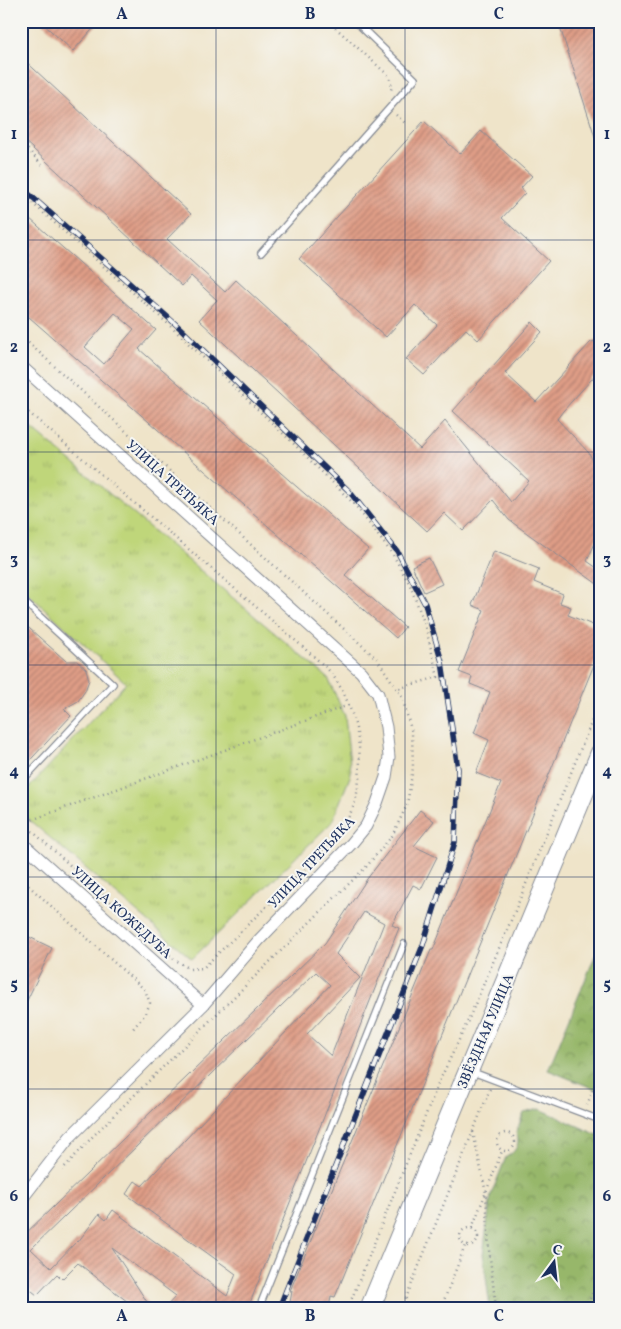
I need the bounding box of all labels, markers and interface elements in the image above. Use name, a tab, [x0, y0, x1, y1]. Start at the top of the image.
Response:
text: A	[116, 4, 128, 26]
text: B	[305, 4, 316, 26]
text: C	[494, 4, 504, 26]
text: 1	[11, 124, 17, 146]
text: 1	[604, 124, 610, 146]
text: 2	[10, 337, 18, 359]
text: 2	[603, 337, 611, 359]
street label: УЛИЦА ТРЕТЬЯКА	[121, 436, 223, 530]
text: 3	[10, 549, 18, 571]
text: 3	[603, 549, 611, 571]
text: 4	[9, 761, 19, 783]
text: 4	[602, 761, 612, 783]
street label: УЛИЦА ТРЕТЬЯКА	[264, 813, 360, 913]
street label: УЛИЦА КОЖЕДУБА	[66, 863, 176, 964]
street label: ЗВЁЗДНАЯ УЛИЦА	[454, 971, 519, 1092]
text: 5	[10, 974, 18, 996]
text: 5	[603, 974, 611, 996]
text: 6	[10, 1186, 19, 1208]
text: 6	[603, 1186, 612, 1208]
north arrow	[528, 1236, 578, 1286]
text: С	[550, 1241, 564, 1261]
text: A	[116, 1306, 128, 1328]
text: B	[305, 1306, 316, 1328]
text: C	[494, 1306, 504, 1328]

